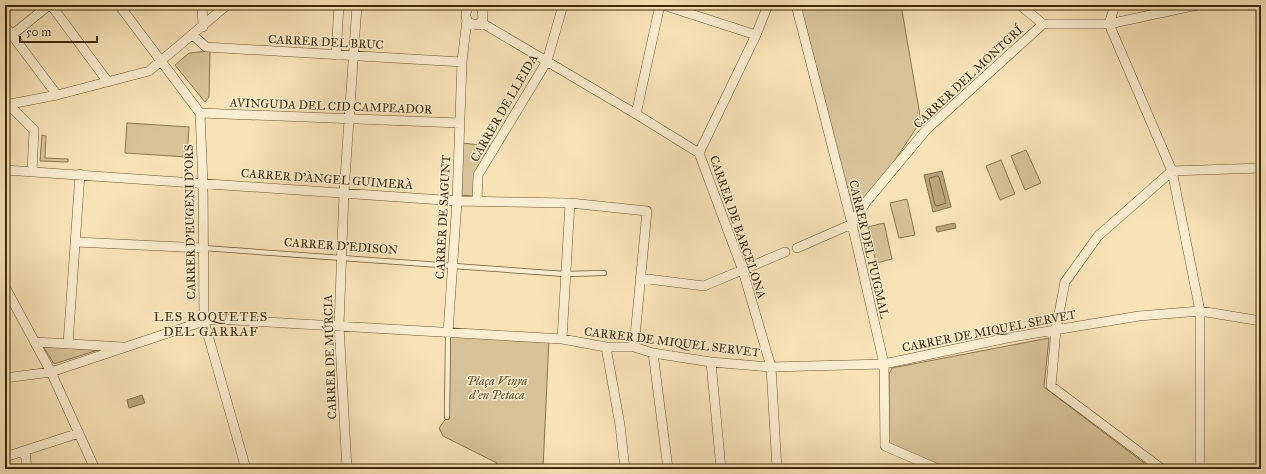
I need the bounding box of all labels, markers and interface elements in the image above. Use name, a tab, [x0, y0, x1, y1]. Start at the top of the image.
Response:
scale bar	[20, 18, 97, 44]
street label: CARRER DEL MONTGRÍ	[909, 21, 1026, 131]
text: 50 m	[26, 25, 51, 39]
street label: CARRER DEL BRUC	[268, 32, 384, 52]
street label: CARRER DE LLEIDA	[467, 52, 541, 164]
street label: AVINGUDA DEL CID CAMPEADOR	[228, 95, 433, 117]
street label: CARRER D'EUGENI D'ORS	[182, 144, 198, 300]
street label: CARRER DE SAGUNT	[433, 154, 453, 280]
street label: CARRER DE BARCELONA	[707, 154, 769, 300]
street label: CARRER D'ÀNGEL GUIMERÀ	[240, 165, 414, 192]
street label: CARRER DEL PUIGMAL	[846, 178, 892, 320]
street label: CARRER D'EDISON	[283, 235, 399, 257]
street label: CARRER DE MÚRCIA	[319, 294, 339, 420]
street label: CARRER DE MIQUEL SERVET	[901, 307, 1077, 355]
district label: LES ROQUETES DEL GARRAF	[154, 309, 268, 340]
street label: CARRER DE MIQUEL SERVET	[583, 324, 761, 360]
park label: Plaça Vinya d'en Petaca	[467, 374, 528, 402]

